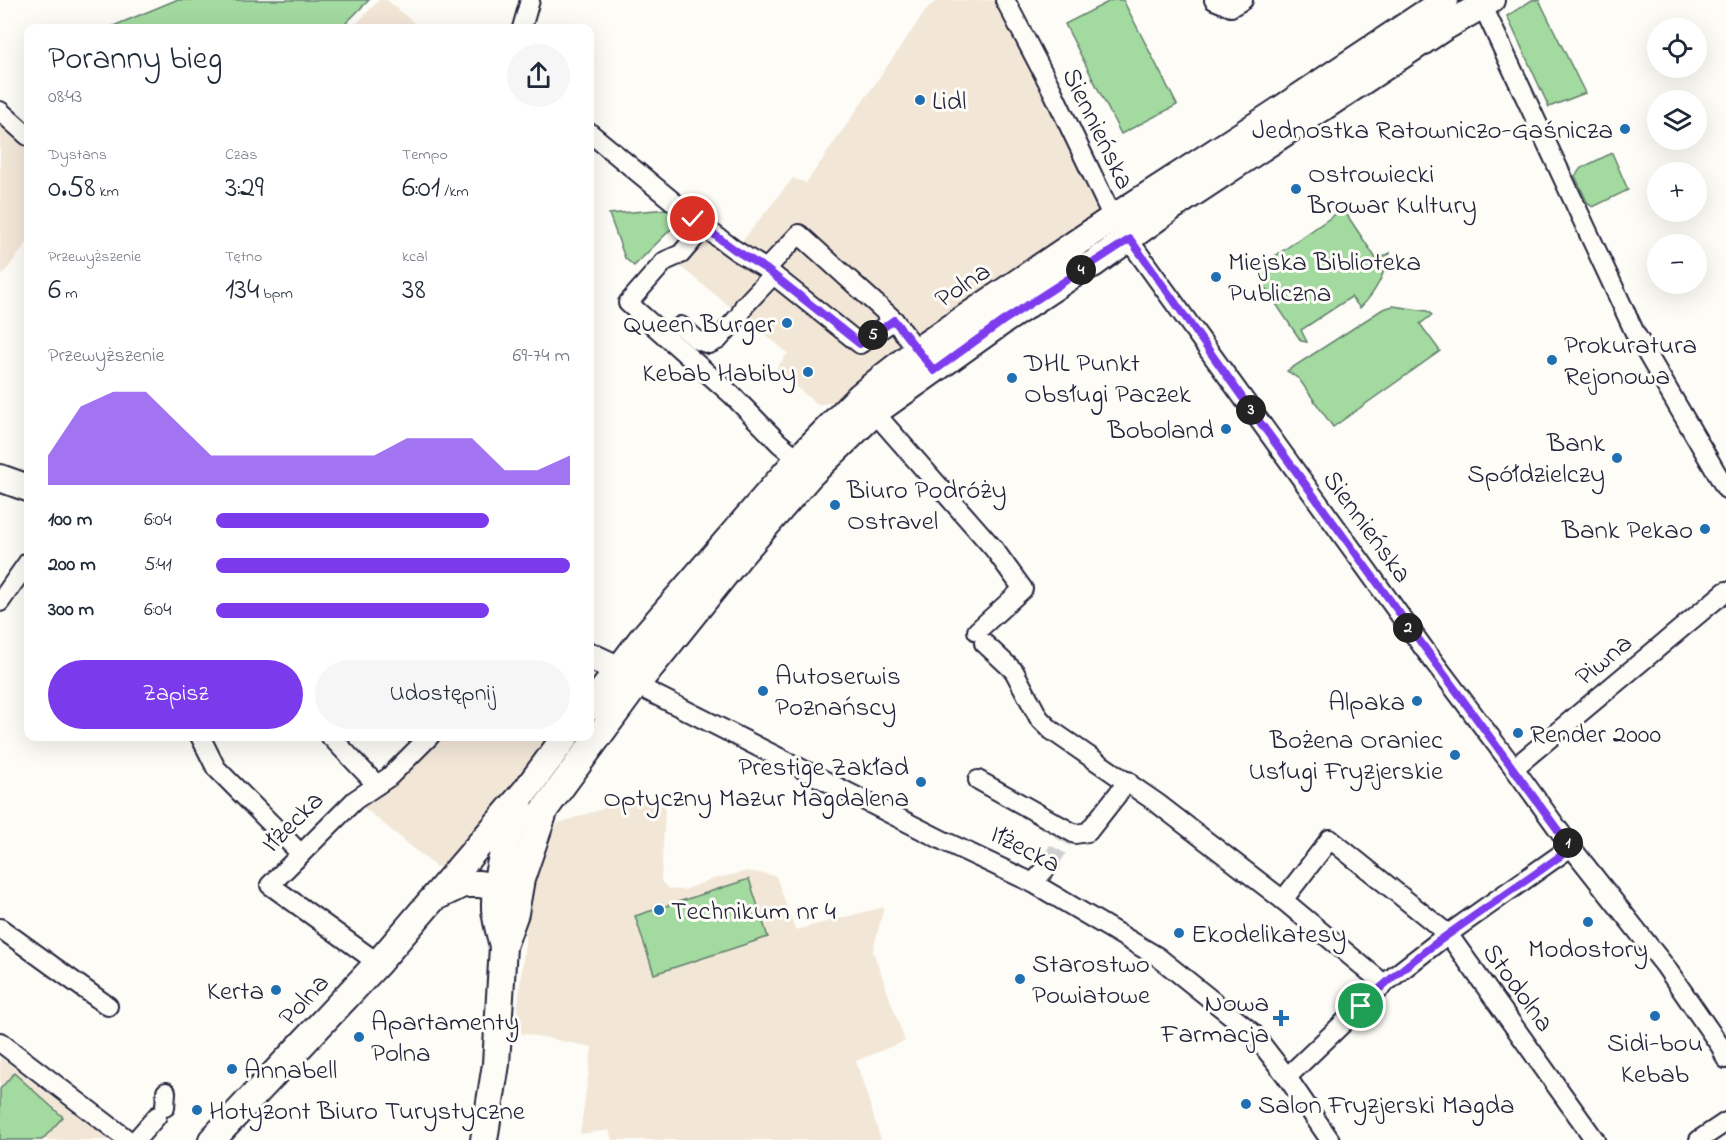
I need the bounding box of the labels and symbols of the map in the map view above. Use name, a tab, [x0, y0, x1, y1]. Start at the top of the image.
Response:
street label: Siennieńska	[1050, 62, 1143, 197]
place label: Lidl	[932, 83, 967, 122]
marker: Lidl	[913, 93, 927, 107]
place label: Jednostka Ratowniczo-Gaśnicza	[1252, 112, 1613, 151]
marker: Jednostka Ratowniczo-Gaśnicza	[1618, 122, 1632, 136]
place label: Ostrowiecki Browar Kultury	[1307, 156, 1477, 226]
marker: Ostrowiecki Browar Kultury	[1289, 182, 1303, 196]
pin	[667, 193, 718, 244]
place label: Miejska Biblioteka Publiczna	[1228, 244, 1421, 314]
street label: Polna	[928, 253, 999, 319]
pin: 4	[1066, 255, 1096, 285]
marker: Miejska Biblioteka Publiczna	[1209, 270, 1223, 284]
place label: Queen Burger	[624, 306, 776, 345]
marker: Queen Burger	[780, 316, 794, 330]
pin: 5	[858, 320, 888, 350]
place label: Prokuratura Rejonowa	[1564, 327, 1697, 397]
place label: DHL Punkt Obsługi Paczek	[1023, 345, 1191, 415]
marker: Prokuratura Rejonowa	[1545, 353, 1559, 367]
place label: Kebab Habiby	[642, 355, 796, 394]
marker: Kebab Habiby	[801, 365, 815, 379]
marker: DHL Punkt Obsługi Paczek	[1005, 371, 1019, 385]
pin: 3	[1236, 395, 1266, 425]
place label: Boboland	[1107, 412, 1214, 451]
marker: Boboland	[1219, 422, 1233, 436]
place label: Bank Spółdzielczy	[1467, 425, 1605, 495]
marker: Bank Spółdzielczy	[1610, 451, 1624, 465]
street label: Siennieńska	[1312, 463, 1420, 592]
place label: Biuro Podróży Ostravel	[846, 472, 1007, 542]
marker: Biuro Podróży Ostravel	[828, 498, 842, 512]
place label: Bank Pekao	[1561, 512, 1693, 551]
marker: Bank Pekao	[1698, 522, 1712, 536]
pin: 2	[1393, 613, 1423, 643]
street label: Piwna	[1567, 625, 1642, 697]
place label: Autoserwis Poznańscy	[775, 658, 901, 728]
marker: Autoserwis Poznańscy	[756, 684, 770, 698]
place label: Alpaka	[1328, 684, 1405, 723]
marker: Alpaka	[1410, 694, 1424, 708]
place label: Render 2000	[1530, 716, 1661, 755]
place label: Bożena Oraniec Usługi Fryzjerskie	[1249, 722, 1444, 792]
marker: Render 2000	[1511, 726, 1525, 740]
marker: Bożena Oraniec Usługi Fryzjerskie	[1448, 748, 1462, 762]
place label: Prestige Zakład Optyczny Mazur Magdalena	[603, 749, 909, 819]
marker: Prestige Zakład Optyczny Mazur Magdalena	[914, 775, 928, 789]
street label: Iłżecka	[254, 783, 334, 863]
street label: Iłżecka	[983, 816, 1067, 884]
pin: 1	[1553, 828, 1583, 858]
place label: Technikum nr 4	[671, 893, 836, 932]
marker: Technikum nr 4	[652, 903, 666, 917]
marker: Modostory	[1581, 915, 1595, 929]
place label: Ekodelikatesy	[1191, 916, 1346, 955]
marker: Ekodelikatesy	[1172, 926, 1186, 940]
place label: Modostory	[1528, 931, 1648, 970]
street label: Stodolna	[1471, 936, 1563, 1041]
place label: Starostwo Powiatowe	[1032, 946, 1151, 1016]
street label: Polna	[270, 966, 339, 1036]
marker: Starostwo Powiatowe	[1013, 972, 1027, 986]
place label: Kerta	[207, 973, 264, 1012]
pin	[1335, 980, 1386, 1031]
marker: Kerta	[269, 983, 283, 997]
place label: Nowa Farmacja	[1160, 985, 1269, 1055]
place label: Apartamenty Polna	[371, 1004, 519, 1074]
marker: Sidi-bou Kebab	[1648, 1009, 1662, 1023]
marker: Nowa Farmacja	[1274, 1011, 1288, 1025]
place label: Sidi-bou Kebab	[1607, 1025, 1703, 1095]
marker: Apartamenty Polna	[352, 1030, 366, 1044]
place label: Annabell	[244, 1052, 337, 1091]
marker: Annabell	[225, 1062, 239, 1076]
place label: Salon Fryzjerski Magda	[1258, 1087, 1515, 1126]
place label: Hotyzont Biuro Turystyczne	[209, 1093, 526, 1132]
marker: Salon Fryzjerski Magda	[1239, 1097, 1253, 1111]
marker: Hotyzont Biuro Turystyczne	[190, 1103, 204, 1117]

